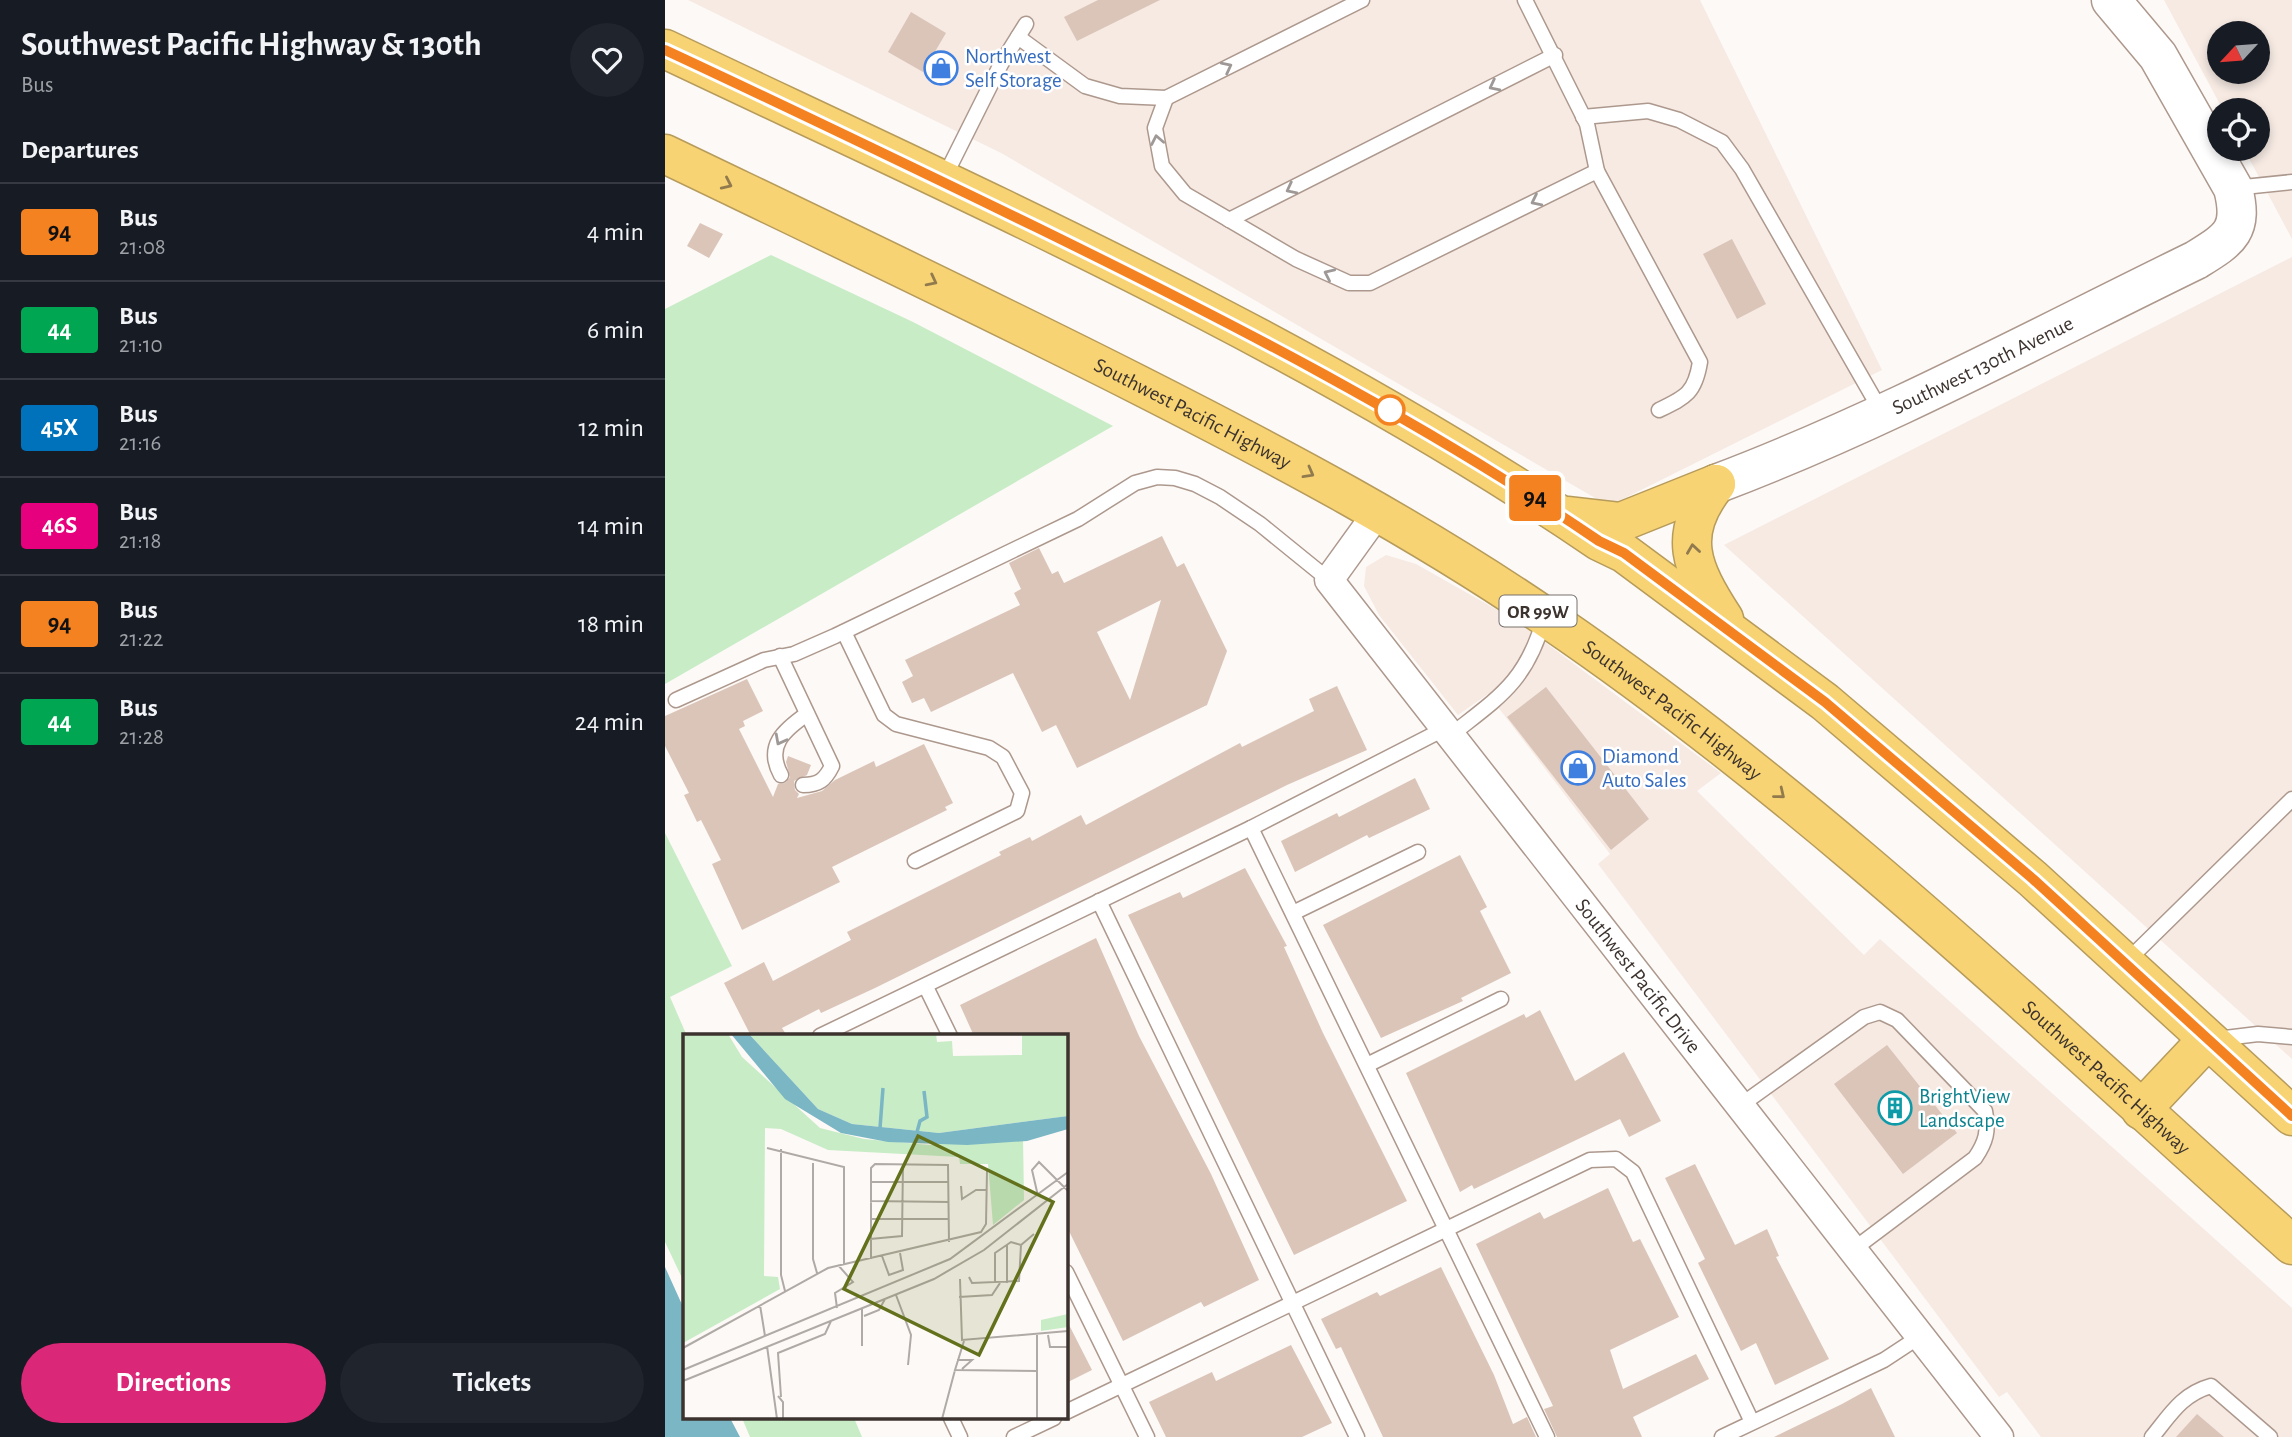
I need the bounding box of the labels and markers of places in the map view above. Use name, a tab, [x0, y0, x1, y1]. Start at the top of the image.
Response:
place label: Northwest Self Storage	[965, 46, 1062, 91]
shop icon: Northwest Self Storage	[922, 49, 960, 87]
unlabelled marker	[1375, 395, 1405, 425]
place label: Diamond Auto Sales	[1602, 746, 1686, 791]
shop icon: Diamond Auto Sales	[1559, 749, 1597, 787]
place label: BrightView Landscape	[1919, 1086, 2010, 1131]
building icon: BrightView Landscape	[1876, 1089, 1914, 1127]

